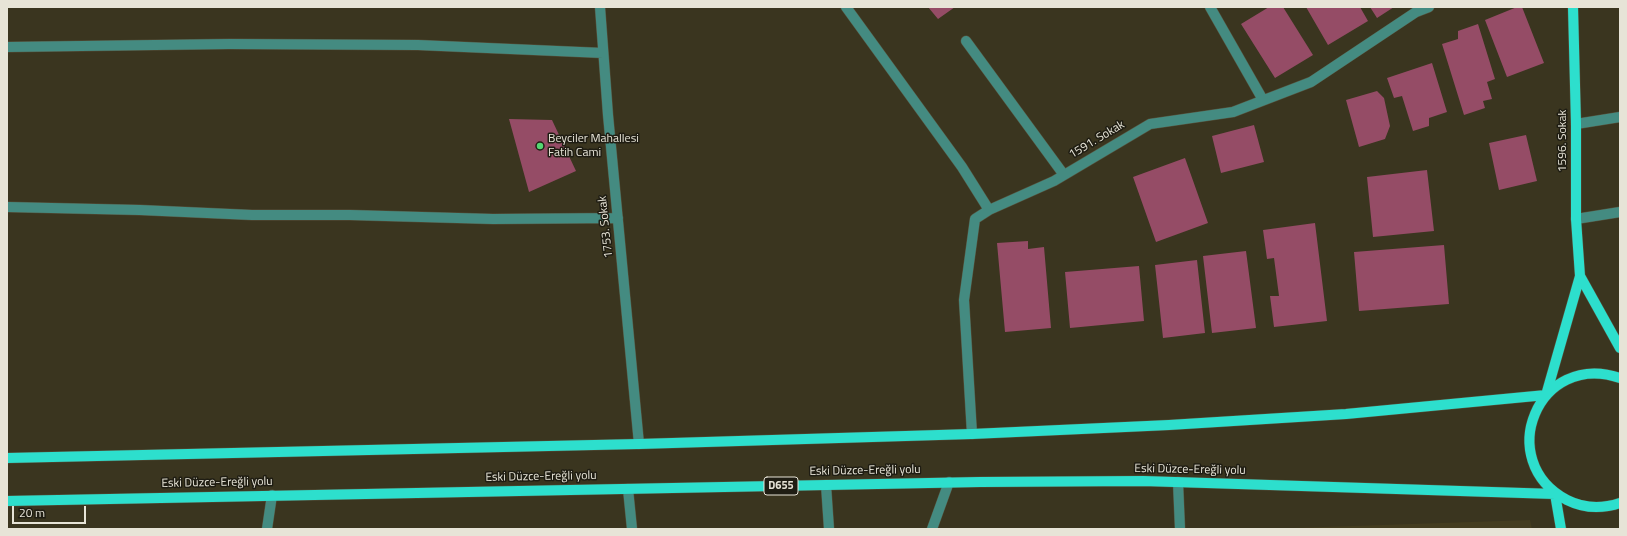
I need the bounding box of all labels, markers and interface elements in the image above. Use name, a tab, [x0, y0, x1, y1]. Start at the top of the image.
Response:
street label: 1596. Sokak	[1556, 110, 1570, 172]
street label: 1591. Sokak	[1067, 118, 1127, 162]
place label: Beyciler Mahallesi Fatih Cami	[548, 132, 639, 160]
marker: Beyciler Mahallesi Fatih Cami	[535, 141, 545, 151]
street label: 1753. Sokak	[596, 195, 616, 259]
street label: Eski Düzce-Ereğli yolu	[1134, 462, 1246, 478]
street label: Eski Düzce-Ereğli yolu	[809, 463, 921, 479]
street label: Eski Düzce-Ereğli yolu	[485, 469, 597, 485]
street label: Eski Düzce-Ereğli yolu	[161, 475, 273, 491]
road number: D655	[764, 477, 798, 495]
scale bar	[14, 498, 88, 524]
text: 20 m	[19, 503, 45, 522]

